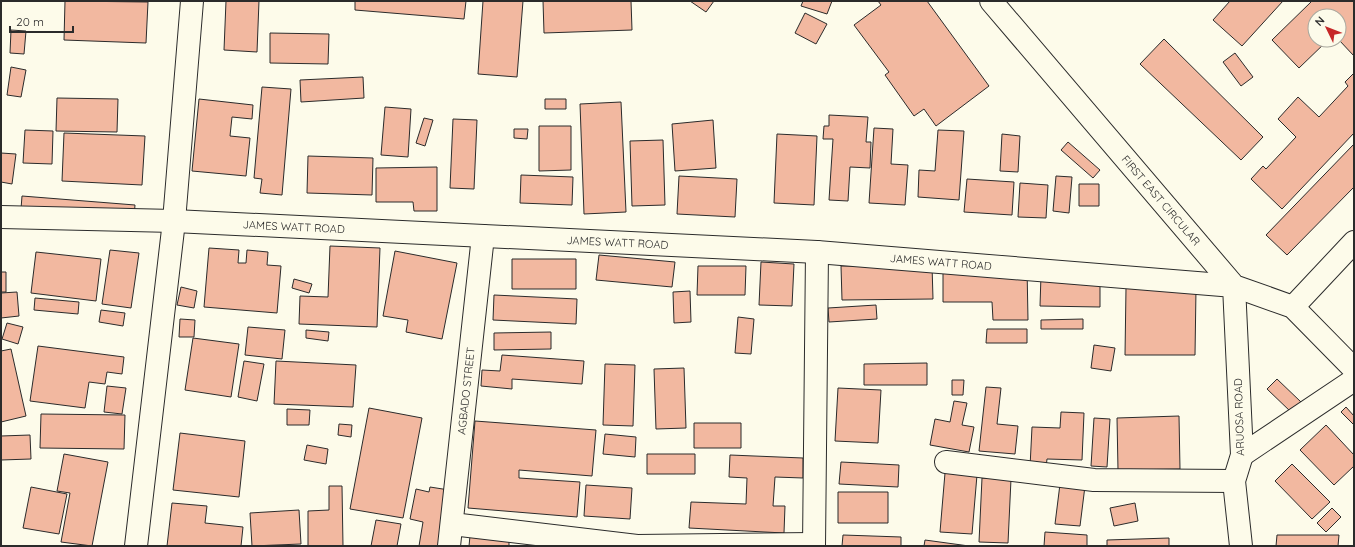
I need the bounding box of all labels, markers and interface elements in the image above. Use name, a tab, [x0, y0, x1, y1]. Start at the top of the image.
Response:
scale bar	[10, 8, 73, 34]
north arrow	[1307, 8, 1347, 48]
text: N	[1312, 13, 1328, 29]
text: 20 m	[16, 14, 44, 29]
street label: FIRST EAST CIRCULAR	[1119, 152, 1203, 248]
street label: JAMES WATT ROAD	[242, 217, 345, 236]
street label: JAMES WATT ROAD	[566, 233, 669, 252]
street label: JAMES WATT ROAD	[889, 251, 992, 273]
street label: AGBADO STREET	[454, 346, 478, 435]
street label: ARUOSA ROAD	[1231, 378, 1247, 456]

